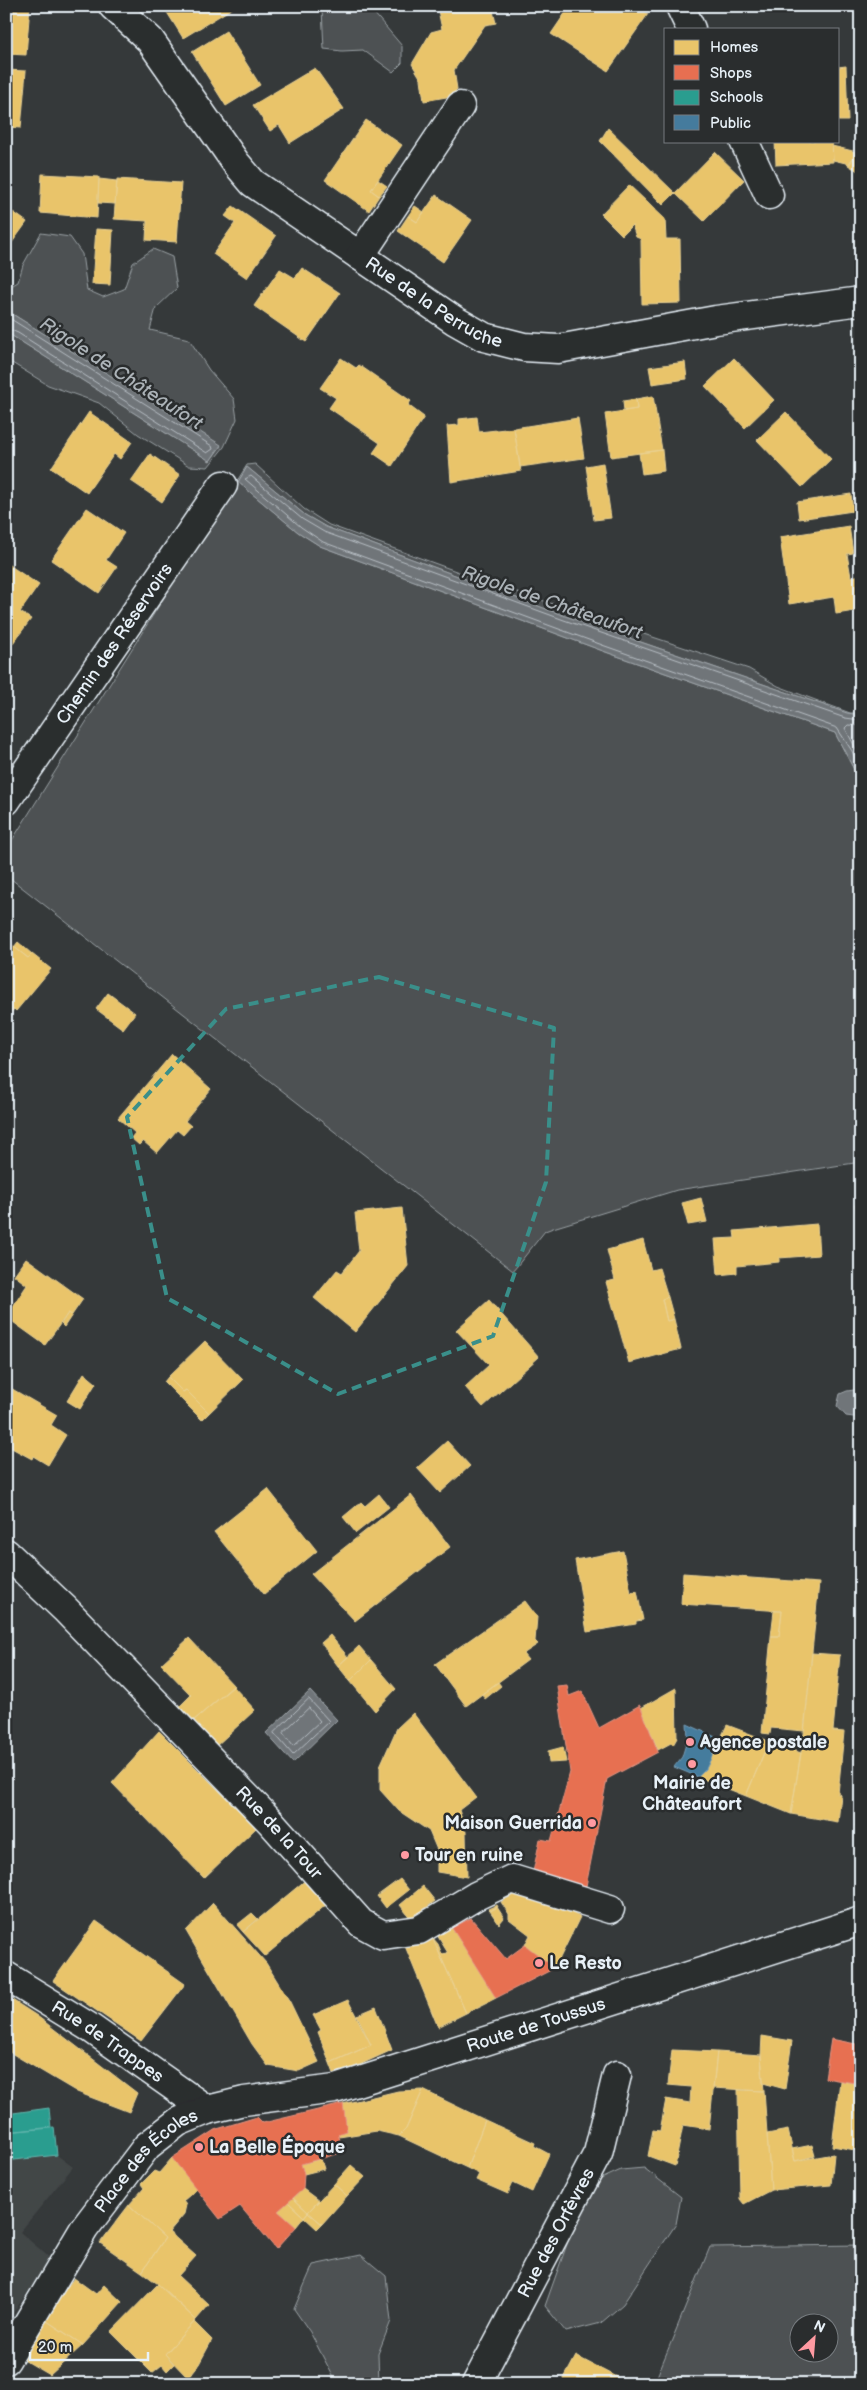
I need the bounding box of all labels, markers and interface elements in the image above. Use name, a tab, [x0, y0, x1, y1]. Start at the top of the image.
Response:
legend	[664, 28, 840, 142]
text: Homes	[710, 38, 759, 57]
text: Shops	[710, 64, 753, 83]
text: Schools	[710, 88, 764, 107]
text: Public	[710, 114, 751, 133]
street label: Rue de la Perruche	[362, 252, 505, 352]
water label: Rigole de Châteaufort	[35, 313, 208, 436]
street label: Chemin des Réservoirs	[52, 559, 177, 728]
water label: Rigole de Châteaufort	[459, 561, 646, 645]
place label: Agence postale	[699, 1732, 827, 1753]
marker: Agence postale	[684, 1736, 696, 1748]
marker: Mairie de Châteaufort	[686, 1758, 698, 1770]
place label: Mairie de Châteaufort	[642, 1773, 742, 1815]
street label: Rue de la Tour	[232, 1782, 327, 1883]
place label: Maison Guerrida	[444, 1813, 582, 1834]
marker: Maison Guerrida	[586, 1817, 598, 1829]
place label: Tour en ruine	[415, 1845, 523, 1866]
marker: Tour en ruine	[399, 1849, 411, 1861]
place label: Le Resto	[549, 1953, 622, 1974]
marker: Le Resto	[533, 1957, 545, 1969]
street label: Route de Toussus	[464, 1993, 608, 2057]
street label: Rue de Trappes	[48, 1996, 168, 2087]
street label: Place des Écoles	[90, 2105, 201, 2217]
place label: La Belle Époque	[209, 2135, 345, 2158]
marker: La Belle Époque	[193, 2141, 205, 2153]
street label: Rue des Orfèvres	[513, 2164, 599, 2301]
north arrow	[790, 2312, 840, 2362]
text: N	[811, 2317, 828, 2337]
scale bar	[30, 2330, 148, 2362]
text: 20 m	[38, 2338, 72, 2357]

